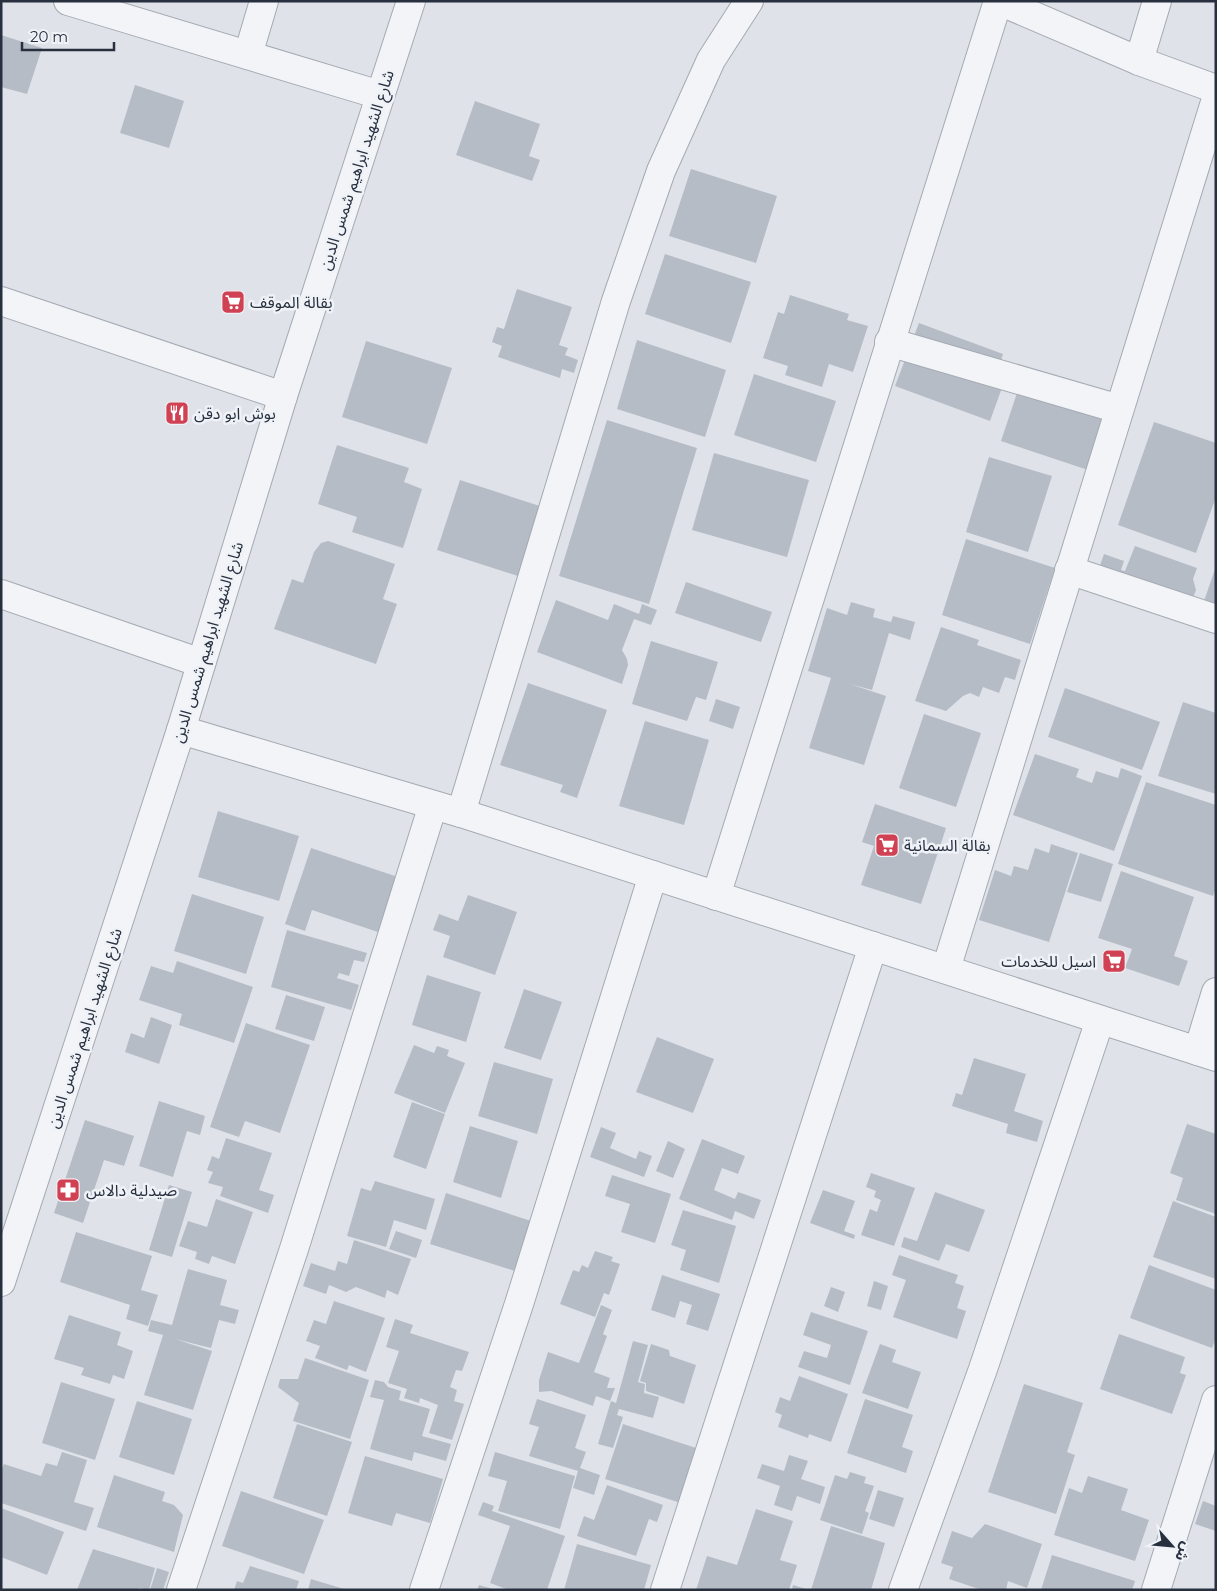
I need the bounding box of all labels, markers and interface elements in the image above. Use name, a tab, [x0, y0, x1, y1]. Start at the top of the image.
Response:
scale bar	[22, 20, 115, 52]
text: 20 m	[30, 27, 68, 46]
street label: شارع الشهيد ابراهيم شمس الدين	[315, 68, 401, 273]
supermarket icon: بقالة الموقف	[220, 289, 246, 315]
place label: بقالة الموقف	[250, 293, 333, 312]
restaurant icon: بوش ابو دقن	[164, 400, 190, 426]
place label: بوش ابو دقن	[194, 404, 276, 423]
street label: شارع الشهيد ابراهيم شمس الدين	[168, 539, 250, 746]
supermarket icon: بقالة السمانية	[874, 832, 900, 858]
place label: بقالة السمانية	[904, 836, 991, 855]
street label: شارع الشهيد ابراهيم شمس الدين	[43, 926, 129, 1131]
supermarket icon: اسيل للخدمات	[1101, 948, 1127, 974]
place label: اسيل للخدمات	[1001, 952, 1096, 971]
pharmacy icon: صيدلية دالاس	[55, 1177, 81, 1203]
place label: صيدلية دالاس	[86, 1181, 177, 1200]
north arrow	[1147, 1521, 1197, 1571]
text: ش	[1171, 1539, 1196, 1565]

